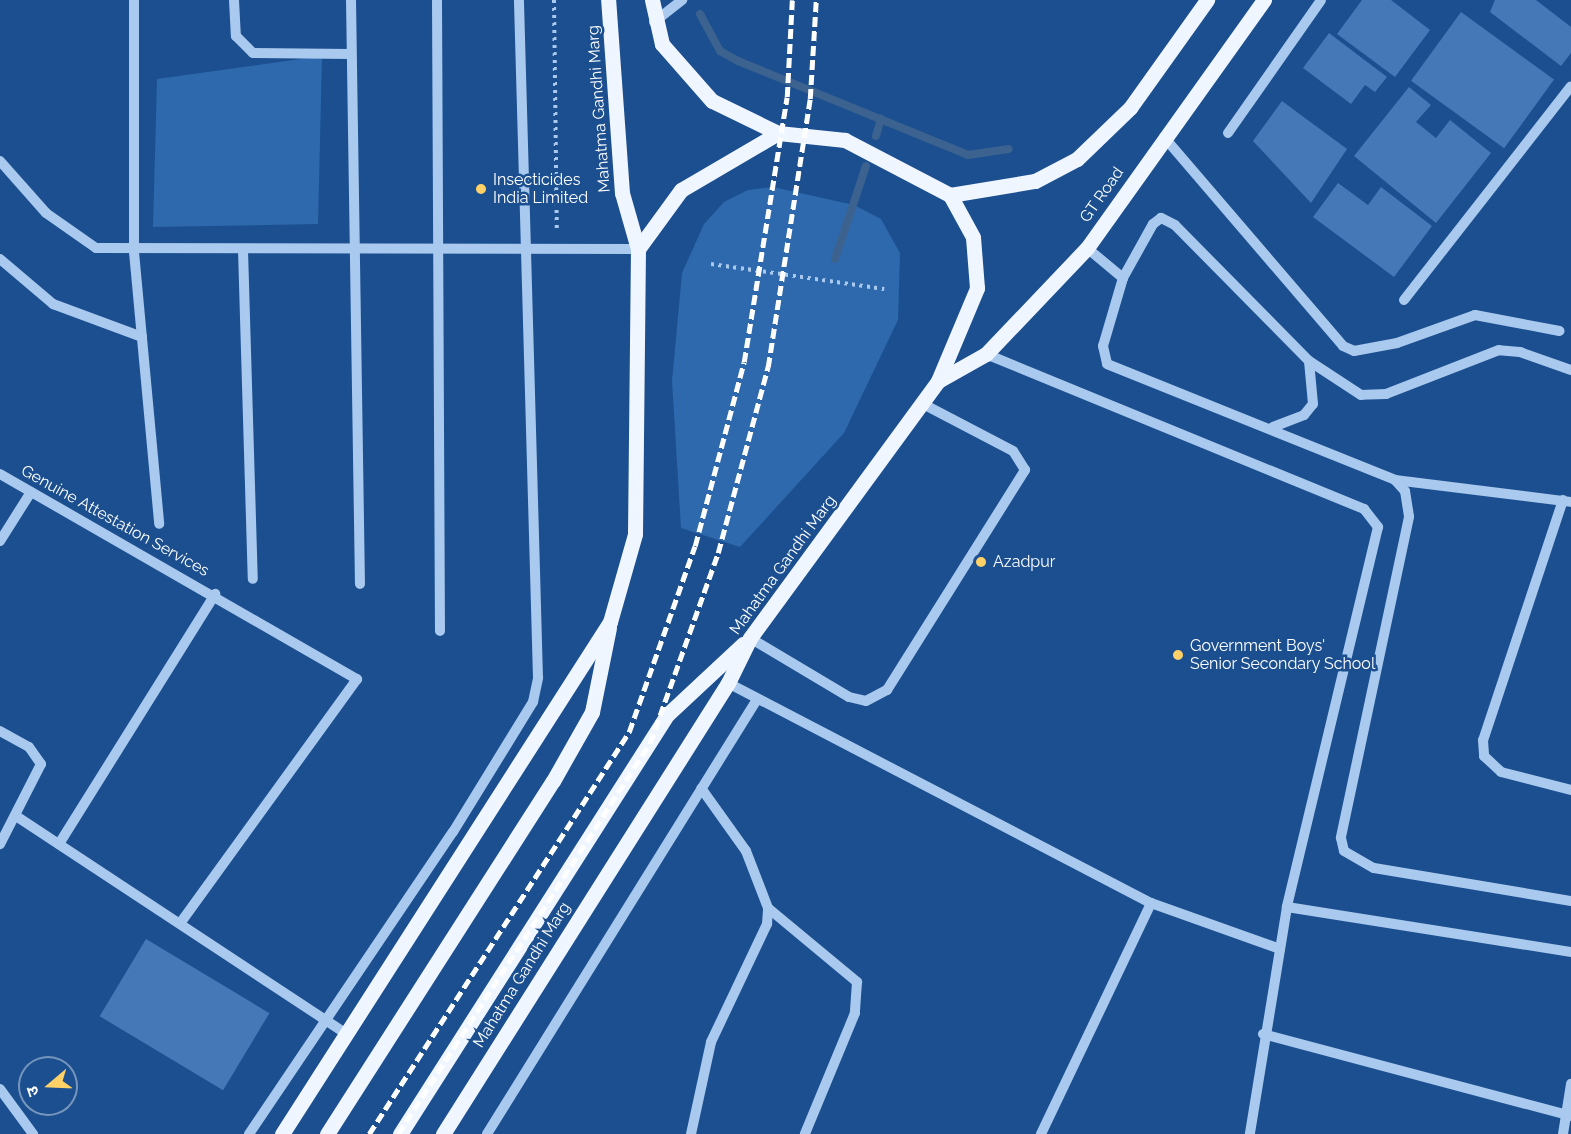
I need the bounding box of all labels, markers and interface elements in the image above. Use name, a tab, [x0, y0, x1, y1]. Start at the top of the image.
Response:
street label: Mahatma Gandhi Marg	[584, 25, 614, 193]
street label: GT Road	[1076, 163, 1128, 227]
place label: Insecticides India Limited	[493, 170, 588, 208]
marker: Insecticides India Limited	[474, 182, 488, 196]
street label: Genuine Attestation Services	[17, 461, 213, 581]
street label: Mahatma Gandhi Marg	[726, 491, 840, 639]
place label: Azadpur	[993, 552, 1055, 572]
marker: Azadpur	[974, 555, 988, 569]
place label: Government Boys' Senior Secondary School	[1190, 636, 1376, 674]
marker: Government Boys' Senior Secondary School	[1171, 648, 1185, 662]
street label: Mahatma Gandhi Marg	[469, 899, 575, 1051]
north arrow	[18, 1056, 78, 1116]
text: उ	[22, 1084, 43, 1099]

